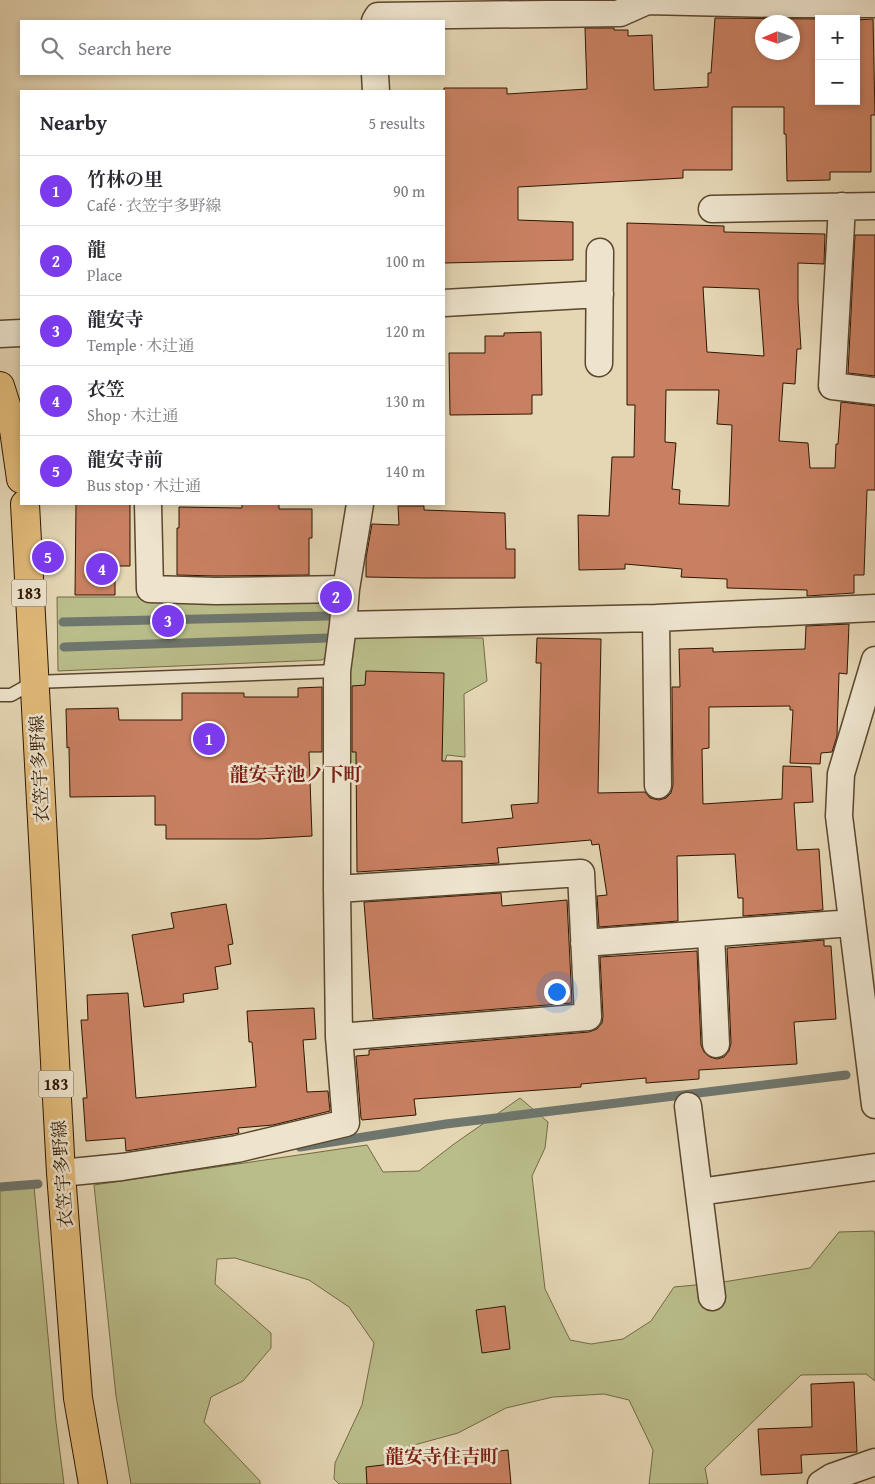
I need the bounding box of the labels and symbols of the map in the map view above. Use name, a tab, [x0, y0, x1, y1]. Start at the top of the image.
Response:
north arrow	[755, 15, 800, 60]
pin: 5	[32, 538, 64, 576]
pin: 4	[86, 550, 118, 588]
pin: 2	[320, 578, 352, 616]
road number: 183	[12, 580, 46, 606]
pin: 3	[152, 602, 184, 640]
street label: 衣笠宇多野線	[23, 714, 55, 824]
pin: 1	[193, 720, 225, 758]
district label: 龍安寺池ノ下町	[229, 760, 363, 788]
your location	[544, 979, 570, 1005]
road number: 183	[38, 1070, 74, 1098]
street label: 衣笠宇多野線	[45, 1119, 79, 1229]
district label: 龍安寺住吉町	[385, 1442, 499, 1470]

